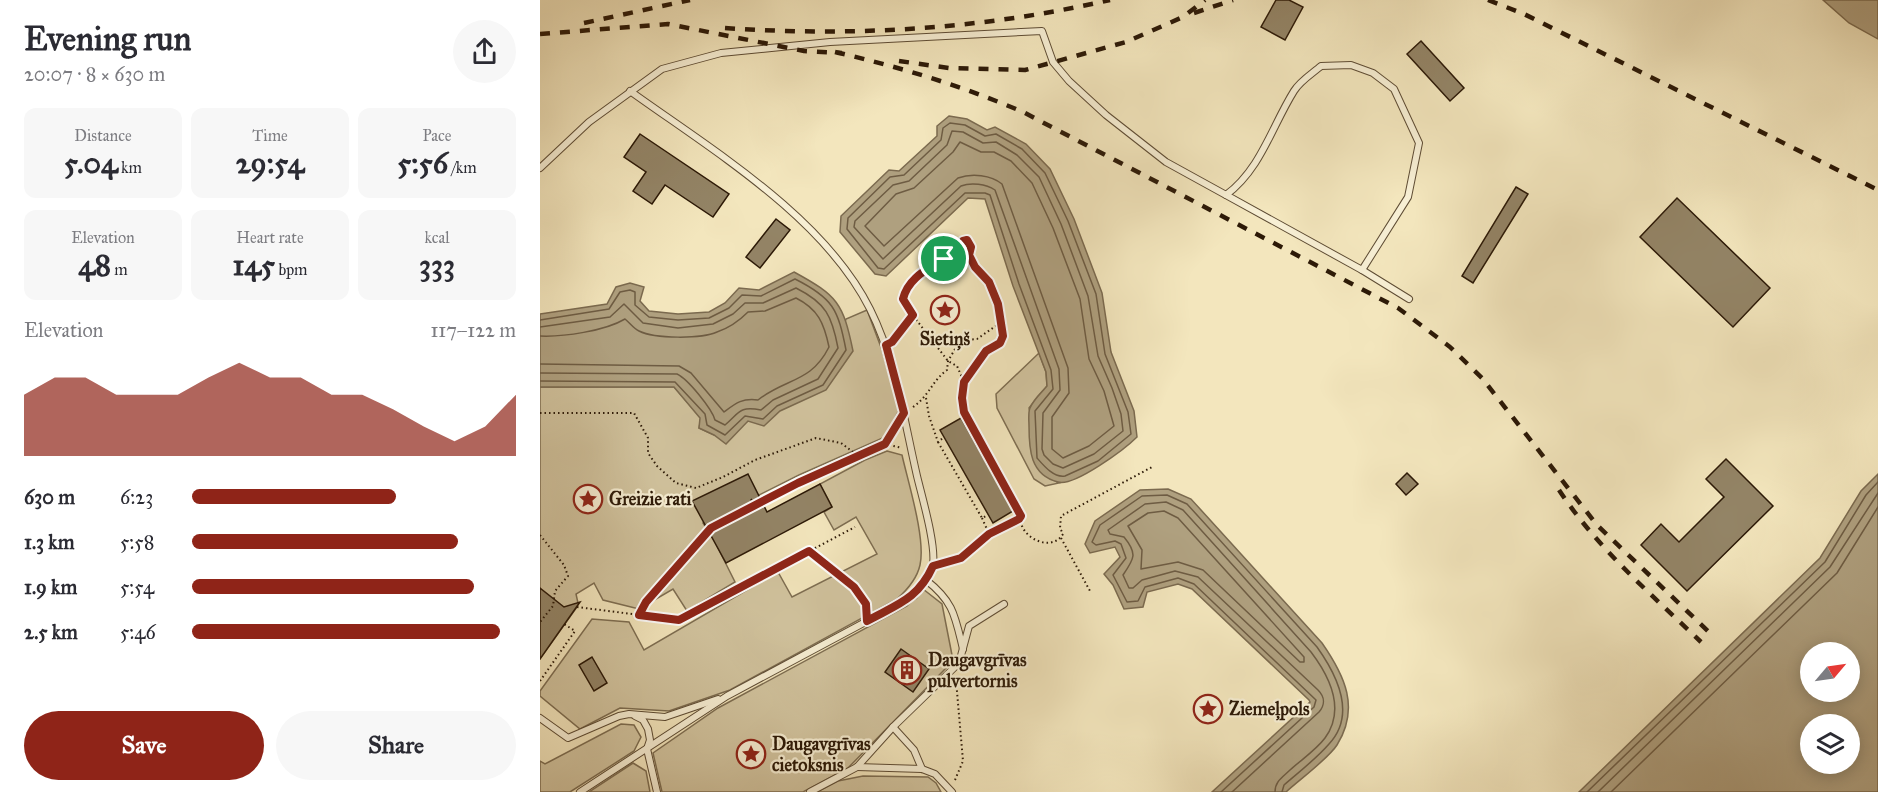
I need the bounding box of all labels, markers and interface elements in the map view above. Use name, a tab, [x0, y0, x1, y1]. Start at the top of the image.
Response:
text: Evening run	[24, 19, 191, 59]
button: share	[453, 20, 516, 83]
text: 20:07 · 8 × 630 m	[24, 62, 165, 86]
text: Distance	[74, 126, 132, 145]
text: Time	[252, 126, 288, 145]
text: Pace	[422, 126, 452, 145]
text: 5.04	[64, 145, 118, 181]
text: 29:54	[236, 145, 304, 181]
text: 5:56	[397, 145, 448, 181]
text: km	[118, 158, 142, 177]
text: /km	[448, 158, 477, 177]
text: Elevation	[71, 228, 135, 247]
text: Heart rate	[236, 228, 304, 247]
text: kcal	[424, 228, 450, 247]
pin	[918, 233, 969, 284]
icon: arrive	[927, 242, 960, 275]
text: 48	[78, 247, 111, 283]
text: 145	[232, 247, 275, 283]
text: 333	[419, 247, 455, 283]
text: m	[111, 260, 128, 279]
text: bpm	[275, 260, 308, 279]
place icon: Sietiņš	[929, 294, 961, 326]
text: Elevation	[24, 318, 103, 342]
text: 117–122 m	[430, 318, 516, 342]
place label: Sietiņš	[920, 328, 971, 351]
place icon: Greizie rati	[572, 483, 604, 515]
text: 630 m	[24, 485, 75, 509]
text: 6:23	[120, 485, 153, 509]
place label: Greizie rati	[609, 488, 693, 510]
text: 1.3 km	[24, 530, 74, 554]
text: 5:58	[120, 530, 154, 554]
text: 1.9 km	[24, 575, 77, 599]
text: 5:54	[120, 575, 154, 599]
text: 2.5 km	[24, 620, 78, 644]
text: 5:46	[120, 620, 156, 644]
north arrow	[1800, 642, 1860, 702]
map controls	[1800, 642, 1860, 774]
place label: Daugavgrīvas pulvertornis	[927, 649, 1027, 693]
building icon: Daugavgrīvas pulvertornis	[891, 654, 923, 686]
place icon: Ziemeļpols	[1192, 693, 1224, 725]
place label: Ziemeļpols	[1229, 698, 1310, 721]
button: Save	[24, 711, 264, 780]
button: Share	[276, 711, 516, 780]
button: layers	[1800, 714, 1860, 774]
place label: Daugavgrīvas cietoksnis	[772, 733, 871, 776]
place icon: Daugavgrīvas cietoksnis	[735, 738, 767, 770]

